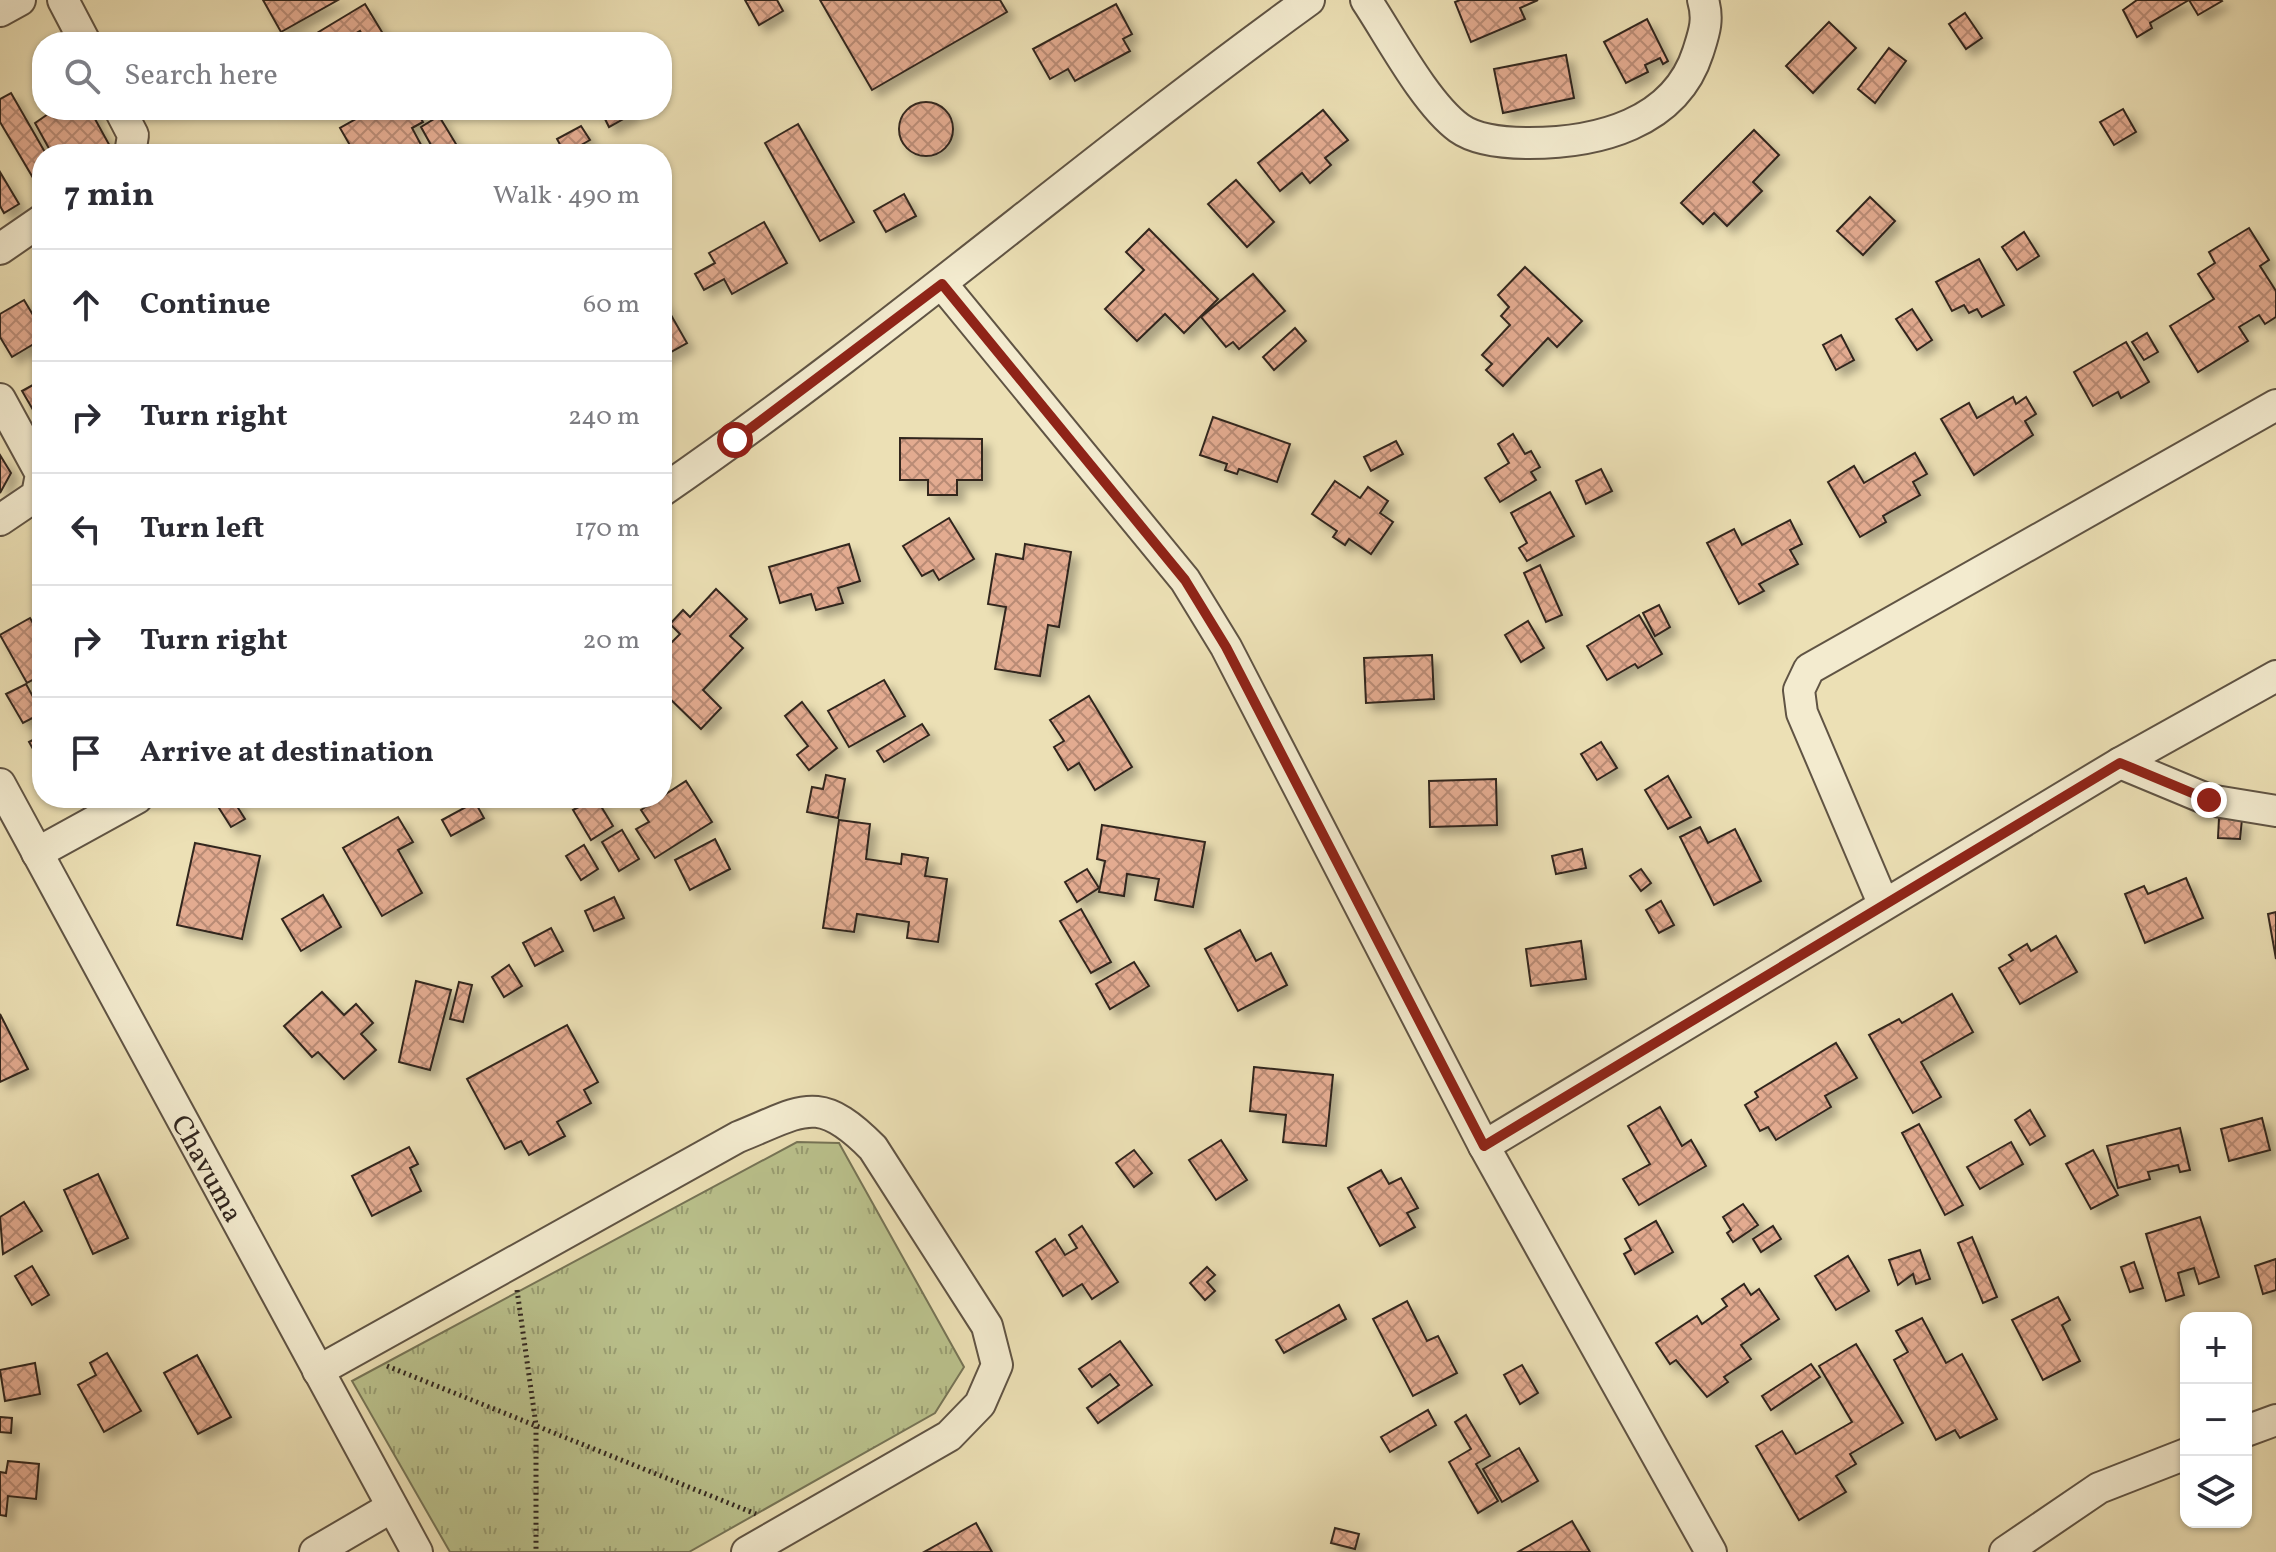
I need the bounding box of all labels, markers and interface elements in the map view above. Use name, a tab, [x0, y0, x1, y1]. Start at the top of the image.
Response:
search box	[32, 32, 672, 120]
icon: search	[60, 54, 104, 98]
text: Search here	[124, 55, 278, 97]
text: 7 min	[64, 173, 154, 220]
text: Walk · 490 m	[493, 178, 640, 214]
icon: ahead	[64, 283, 108, 327]
text: Continue	[140, 284, 271, 326]
text: 60 m	[583, 287, 640, 323]
icon: right	[64, 395, 108, 439]
text: Turn right	[140, 396, 288, 438]
text: 240 m	[568, 399, 640, 435]
route start	[717, 422, 753, 458]
icon: left	[64, 507, 108, 551]
text: Turn left	[140, 508, 264, 550]
text: 170 m	[575, 511, 640, 547]
icon: right	[64, 619, 108, 663]
text: Turn right	[140, 620, 288, 662]
text: 20 m	[582, 623, 640, 659]
icon: arrive	[64, 731, 108, 775]
text: Arrive at destination	[140, 732, 434, 774]
route end	[2191, 782, 2227, 818]
street label: Chavuma	[160, 1108, 251, 1230]
map controls	[2180, 1312, 2252, 1528]
button: +	[2180, 1312, 2252, 1384]
button: −	[2180, 1384, 2252, 1456]
button: layers	[2180, 1456, 2252, 1528]

